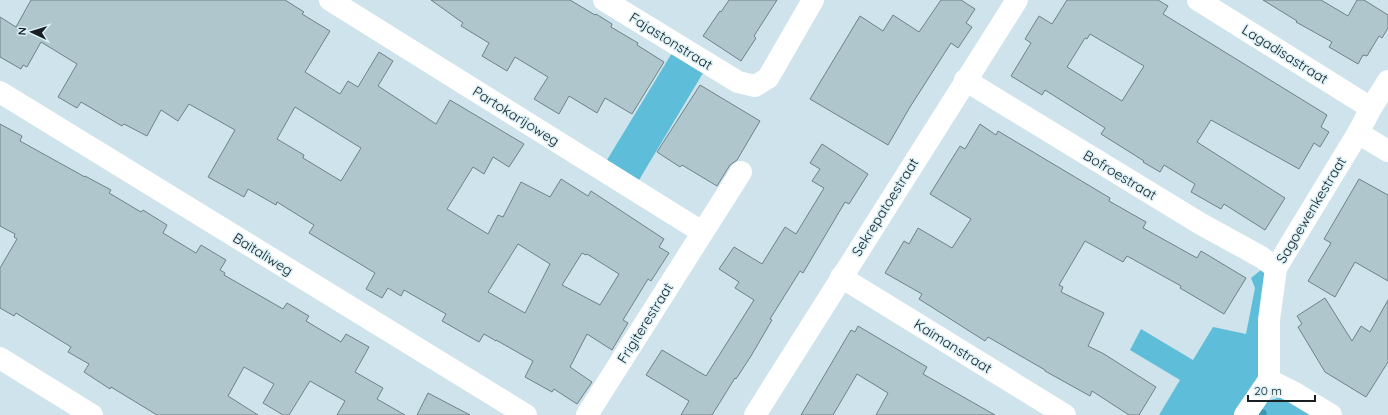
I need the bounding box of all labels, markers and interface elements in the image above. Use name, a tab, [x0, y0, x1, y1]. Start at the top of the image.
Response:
street label: Fajastonstraat	[626, 8, 716, 74]
north arrow	[12, 12, 52, 52]
street label: Lagadisastraat	[1239, 20, 1332, 88]
text: N	[15, 27, 29, 36]
street label: Partokarijoweg	[469, 82, 563, 150]
street label: Bofroestraat	[1080, 146, 1160, 204]
street label: Sagoewenkestraat	[1272, 153, 1350, 267]
street label: Sekrepatoestraat	[848, 154, 923, 260]
street label: Baitaliweg	[230, 229, 296, 279]
street label: Frigiterestraat	[613, 279, 677, 367]
street label: Kaimanstraat	[911, 315, 996, 377]
scale bar	[1248, 377, 1315, 403]
text: 20 m	[1254, 383, 1282, 398]

